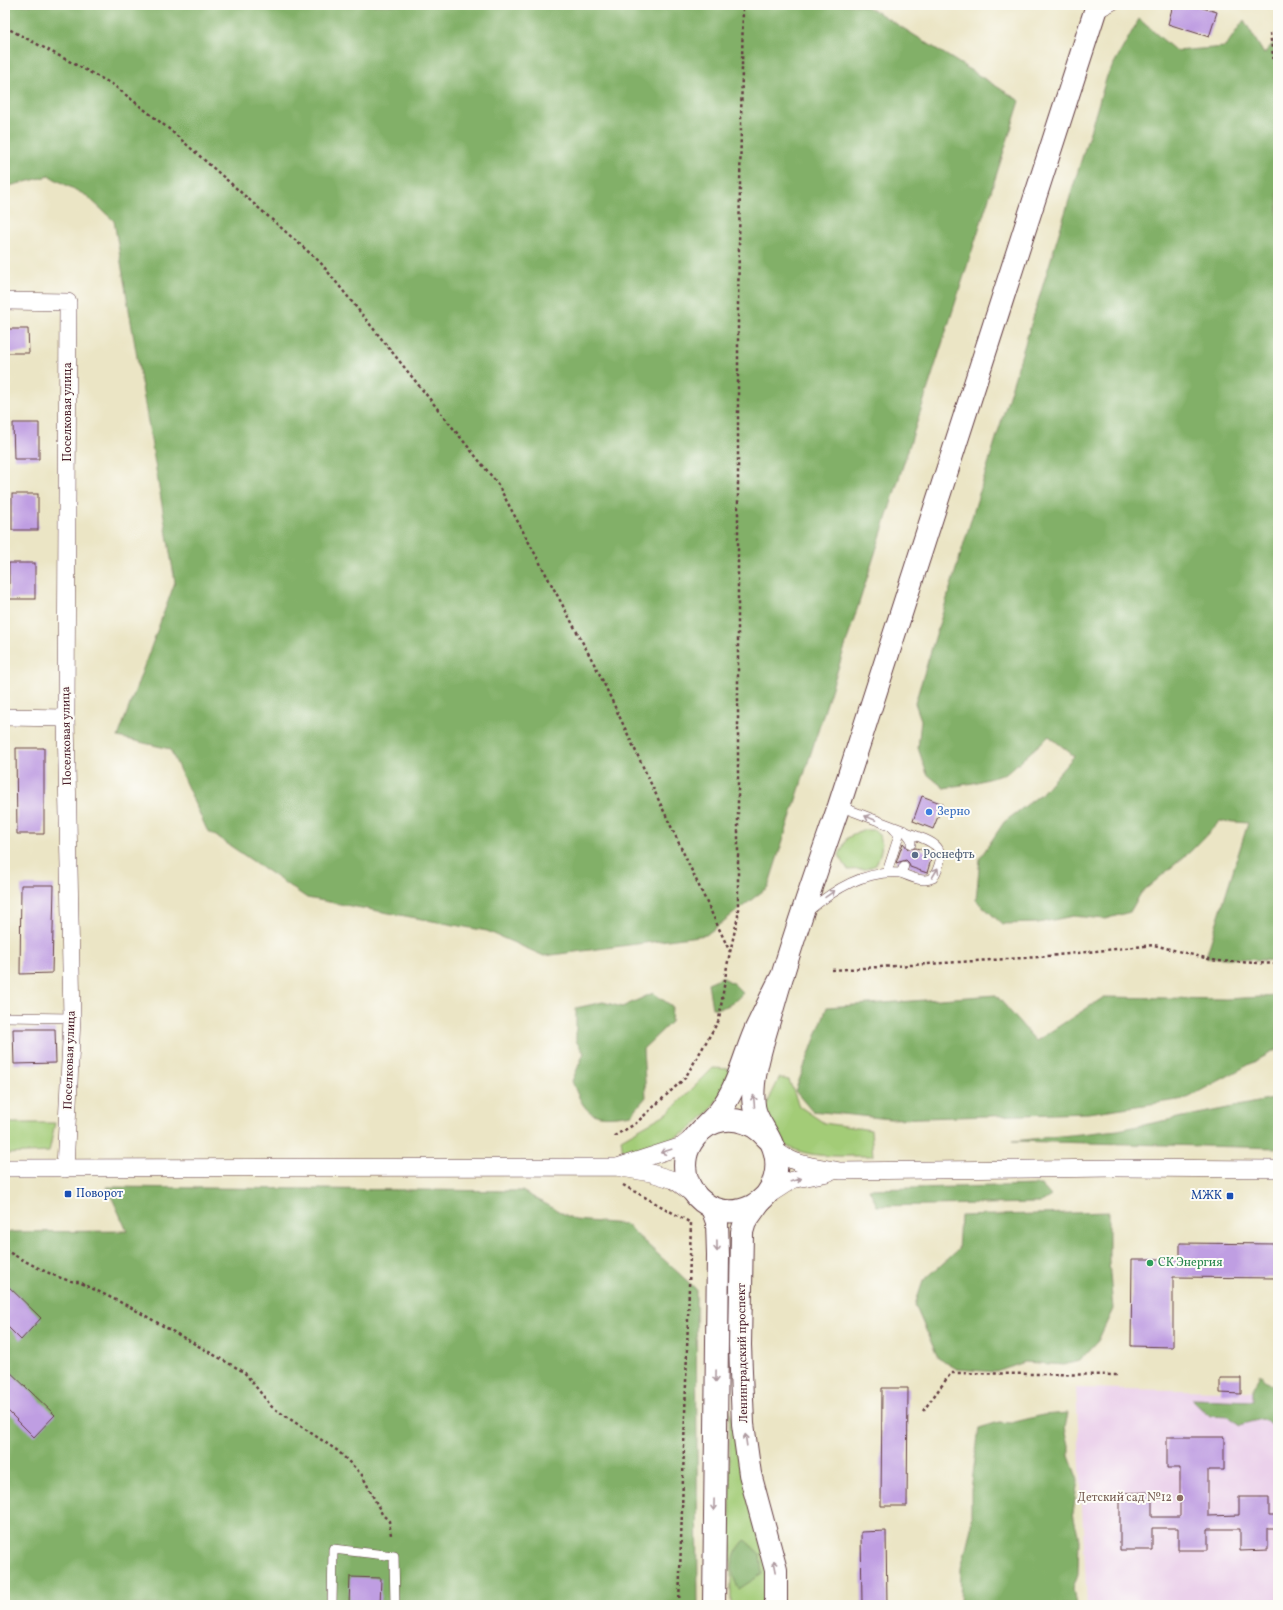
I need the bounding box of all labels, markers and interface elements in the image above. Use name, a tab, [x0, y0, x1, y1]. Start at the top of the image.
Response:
street label: Поселковая улица	[60, 362, 76, 462]
street label: Поселковая улица	[58, 686, 76, 786]
place label: Зерно	[937, 804, 970, 820]
marker: Зерно	[924, 807, 934, 817]
one-way arrow	[864, 814, 876, 821]
place label: Роснефть	[923, 847, 975, 863]
marker: Роснефть	[910, 850, 920, 860]
one-way arrow	[932, 867, 940, 879]
one-way arrow	[824, 890, 835, 898]
street label: Поселковая улица	[60, 1010, 80, 1110]
one-way arrow	[750, 1095, 757, 1108]
one-way arrow	[660, 1148, 672, 1156]
one-way arrow	[789, 1176, 802, 1183]
place label: Поворот	[76, 1186, 123, 1202]
place label: МЖК	[1191, 1188, 1222, 1204]
marker: Поворот	[63, 1189, 73, 1199]
marker: МЖК	[1225, 1191, 1235, 1201]
one-way arrow	[714, 1239, 721, 1252]
place label: СК Энергия	[1158, 1255, 1222, 1271]
marker: СК Энергия	[1145, 1258, 1155, 1268]
street label: Ленинградский проспект	[734, 1283, 752, 1423]
one-way arrow	[712, 1369, 720, 1382]
one-way arrow	[742, 1434, 750, 1447]
place label: Детский сад №12	[1077, 1490, 1172, 1506]
marker: Детский сад №12	[1175, 1493, 1185, 1503]
one-way arrow	[711, 1498, 718, 1511]
one-way arrow	[771, 1560, 779, 1573]

